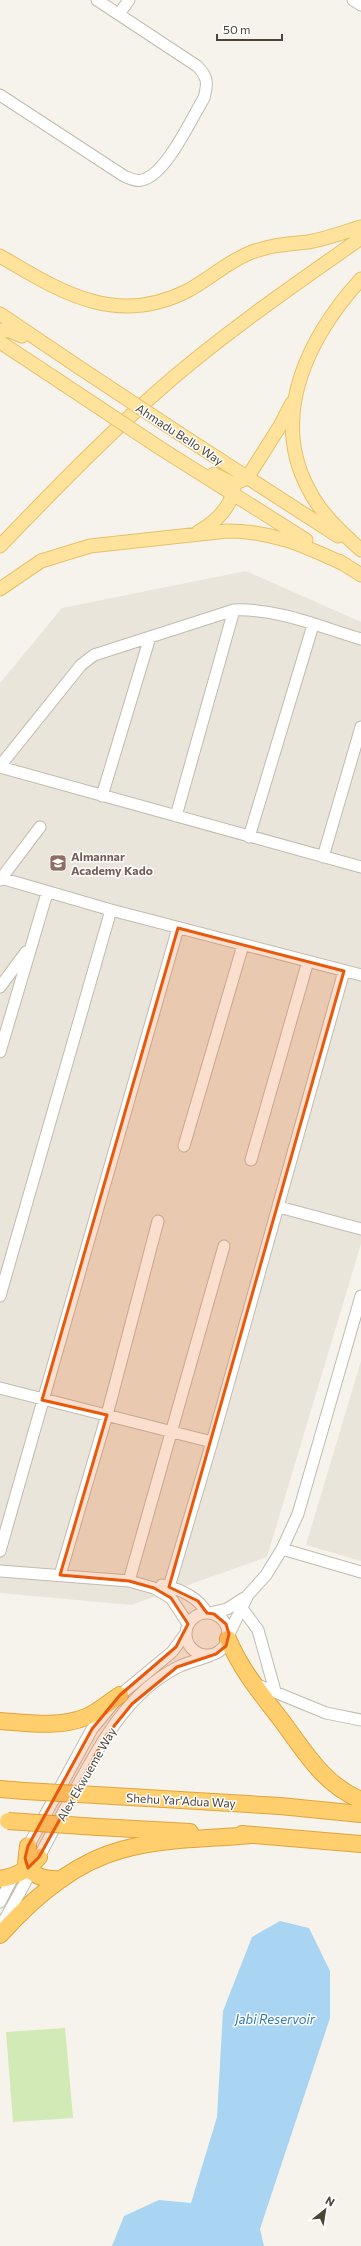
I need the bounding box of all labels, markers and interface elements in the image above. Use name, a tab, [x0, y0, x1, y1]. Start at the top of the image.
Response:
scale bar	[217, 16, 282, 42]
text: 50 m	[223, 22, 251, 36]
street label: Ahmadu Bello Way	[134, 401, 226, 467]
place label: Almannar Academy Kado	[71, 849, 153, 877]
school or university icon: Almannar Academy Kado	[48, 853, 68, 873]
street label: Alex Ekwueme Way	[54, 1725, 118, 1823]
street label: Shehu Yar'Adua Way	[126, 1790, 236, 1810]
water label: Jabi Reservoir	[234, 2011, 316, 2027]
north arrow	[305, 2190, 345, 2230]
text: N	[323, 2193, 337, 2209]

